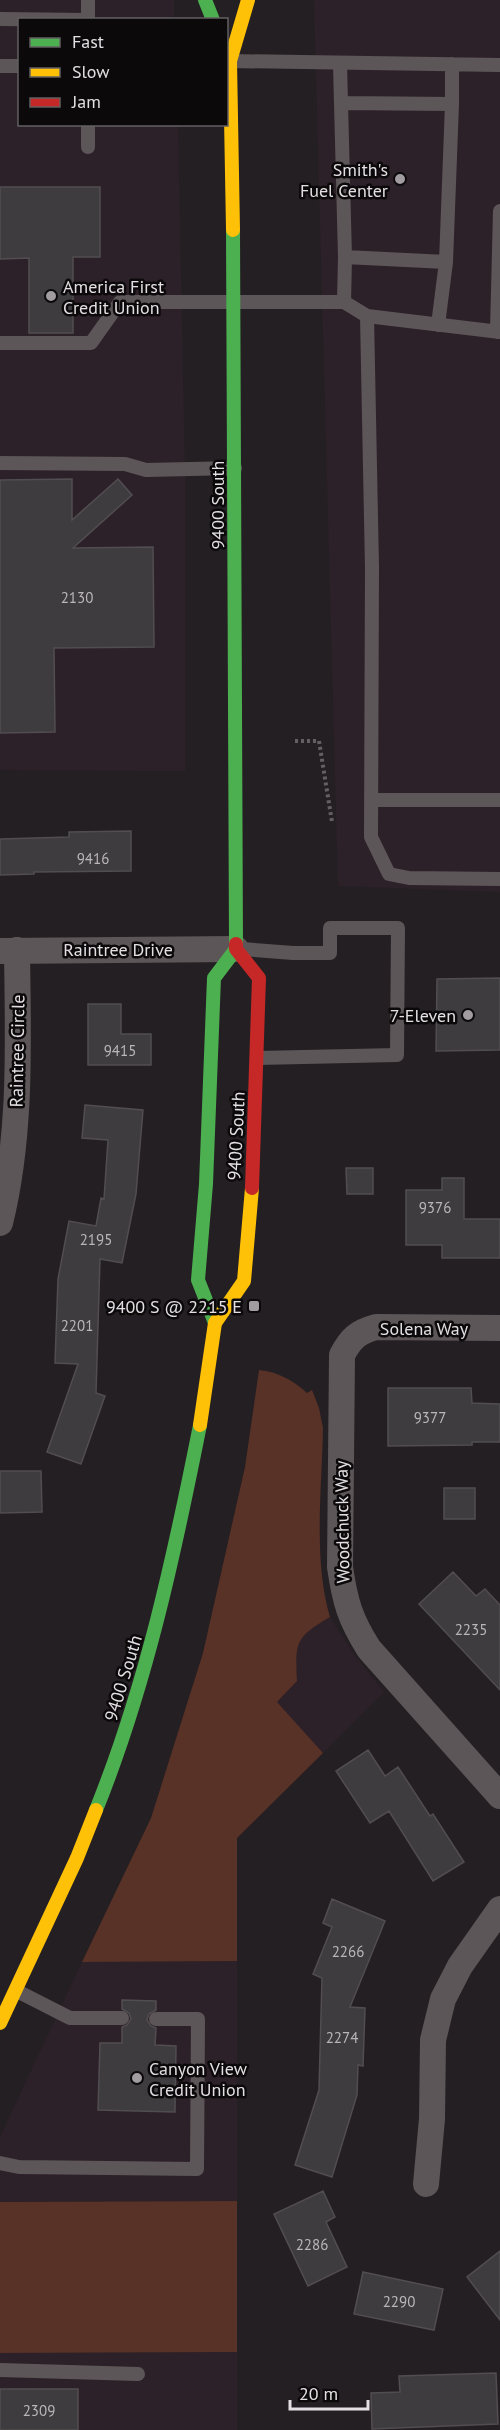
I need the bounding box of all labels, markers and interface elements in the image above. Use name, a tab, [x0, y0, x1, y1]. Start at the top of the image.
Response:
legend	[18, 18, 228, 126]
text: Fast	[72, 30, 104, 53]
text: Slow	[72, 60, 110, 83]
text: Jam	[71, 90, 101, 113]
place label: Smith's Fuel Center	[300, 158, 388, 202]
marker: Smith's Fuel Center	[393, 172, 407, 186]
place label: America First Credit Union	[63, 275, 164, 319]
marker: America First Credit Union	[44, 289, 58, 303]
street label: 9400 South	[206, 461, 229, 549]
house number: 2130	[61, 588, 93, 607]
house number: 9416	[77, 849, 109, 868]
street label: Raintree Drive	[63, 938, 173, 961]
street label: Raintree Circle	[5, 994, 29, 1108]
place label: 7-Eleven	[390, 1004, 456, 1027]
marker: 7-Eleven	[461, 1008, 475, 1022]
house number: 9415	[104, 1041, 136, 1060]
street label: 9400 South	[222, 1091, 250, 1181]
house number: 9376	[419, 1198, 451, 1217]
house number: 2195	[80, 1230, 112, 1249]
place label: 9400 S @ 2215 E	[106, 1295, 242, 1318]
marker: 9400 S @ 2215 E	[247, 1299, 261, 1313]
house number: 2201	[61, 1316, 93, 1335]
street label: Solena Way	[380, 1317, 469, 1340]
house number: 9377	[414, 1408, 446, 1427]
street label: Woodchuck Way	[329, 1460, 355, 1584]
house number: 2235	[455, 1620, 487, 1639]
street label: 9400 South	[99, 1632, 147, 1724]
house number: 2266	[332, 1942, 364, 1961]
house number: 2274	[326, 2028, 358, 2047]
place label: Canyon View Credit Union	[149, 2057, 248, 2101]
marker: Canyon View Credit Union	[130, 2071, 144, 2085]
house number: 2286	[296, 2235, 328, 2254]
house number: 2290	[383, 2292, 415, 2311]
scale bar	[290, 2373, 368, 2411]
text: 20 m	[299, 2382, 338, 2405]
house number: 2309	[23, 2401, 55, 2420]

